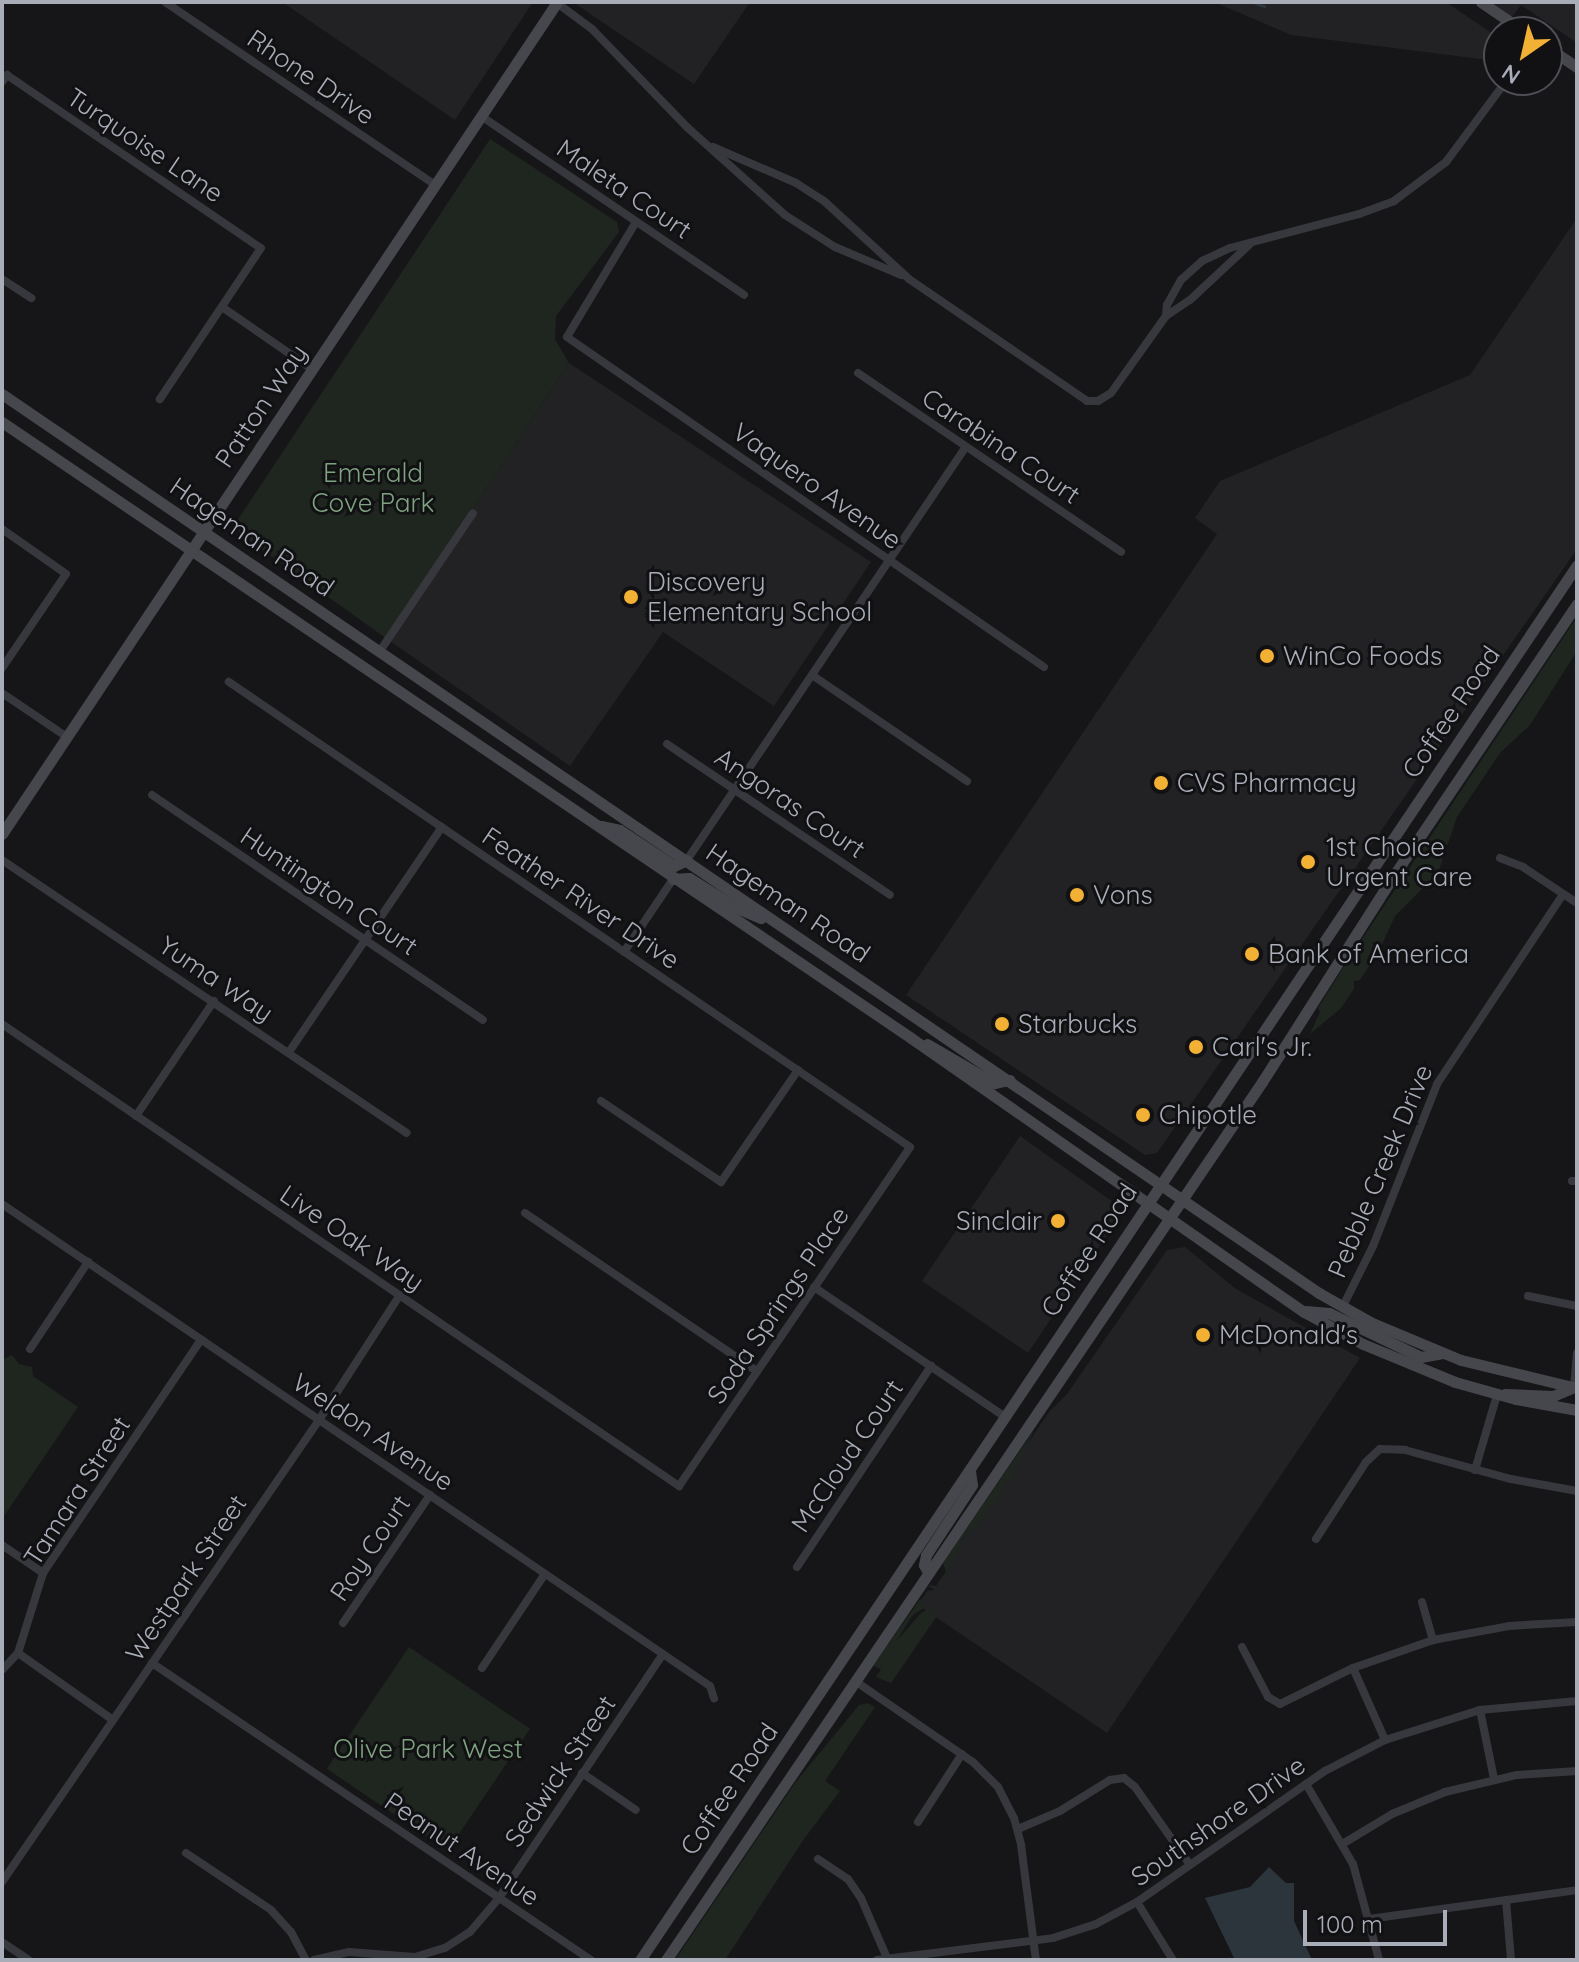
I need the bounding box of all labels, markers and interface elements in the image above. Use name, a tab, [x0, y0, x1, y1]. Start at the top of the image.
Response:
north arrow	[1483, 16, 1563, 96]
street label: Rhone Drive	[241, 23, 381, 131]
text: N	[1496, 58, 1525, 90]
street label: Turquoise Lane	[61, 81, 229, 209]
street label: Maleta Court	[551, 133, 697, 245]
street label: Patton Way	[208, 338, 314, 474]
street label: Carabina Court	[916, 382, 1086, 510]
street label: Vaquero Avenue	[727, 416, 907, 556]
park label: Emerald Cove Park	[311, 457, 435, 518]
street label: Hageman Road	[164, 471, 340, 603]
place label: Discovery Elementary School	[647, 566, 872, 628]
marker: Discovery Elementary School	[622, 588, 640, 606]
place label: WinCo Foods	[1283, 640, 1442, 672]
street label: Coffee Road	[1395, 640, 1507, 784]
marker: WinCo Foods	[1258, 647, 1276, 665]
street label: Angoras Court	[709, 741, 871, 865]
place label: CVS Pharmacy	[1177, 767, 1356, 799]
marker: CVS Pharmacy	[1152, 774, 1170, 792]
street label: Huntington Court	[234, 820, 424, 962]
street label: Feather River Drive	[476, 820, 686, 976]
place label: 1st Choice Urgent Care	[1326, 831, 1472, 892]
street label: Hageman Road	[700, 837, 876, 969]
marker: 1st Choice Urgent Care	[1297, 851, 1319, 873]
place label: Vons	[1093, 879, 1153, 911]
marker: Vons	[1068, 886, 1086, 904]
street label: Yuma Way	[153, 930, 279, 1028]
place label: Bank of America	[1268, 938, 1469, 970]
marker: Bank of America	[1243, 945, 1261, 963]
place label: Starbucks	[1018, 1008, 1137, 1040]
marker: Starbucks	[993, 1015, 1011, 1033]
place label: Carl's Jr.	[1212, 1031, 1312, 1063]
marker: Carl's Jr.	[1187, 1038, 1205, 1056]
street label: Pebble Creek Drive	[1321, 1060, 1439, 1282]
place label: Chipotle	[1159, 1099, 1257, 1131]
marker: Chipotle	[1134, 1106, 1152, 1124]
street label: Live Oak Way	[274, 1178, 430, 1298]
street label: Coffee Road	[1034, 1178, 1144, 1322]
street label: Soda Springs Place	[701, 1201, 855, 1409]
place label: Sinclair	[956, 1205, 1042, 1237]
marker: Sinclair	[1049, 1212, 1067, 1230]
place label: McDonald's	[1219, 1319, 1358, 1351]
marker: McDonald's	[1194, 1326, 1212, 1344]
street label: Weldon Avenue	[286, 1367, 460, 1497]
street label: McCloud Court	[784, 1374, 910, 1538]
street label: Tamara Street	[17, 1410, 137, 1572]
street label: Westpark Street	[119, 1489, 253, 1667]
street label: Roy Court	[323, 1489, 417, 1607]
street label: Sedwick Street	[498, 1689, 622, 1853]
street label: Coffee Road	[673, 1717, 785, 1861]
park label: Olive Park West	[333, 1733, 523, 1765]
street label: Southshore Drive	[1125, 1749, 1311, 1893]
street label: Peanut Avenue	[378, 1786, 546, 1912]
scale bar	[1307, 1894, 1451, 1944]
text: 100 m	[1317, 1909, 1383, 1939]

